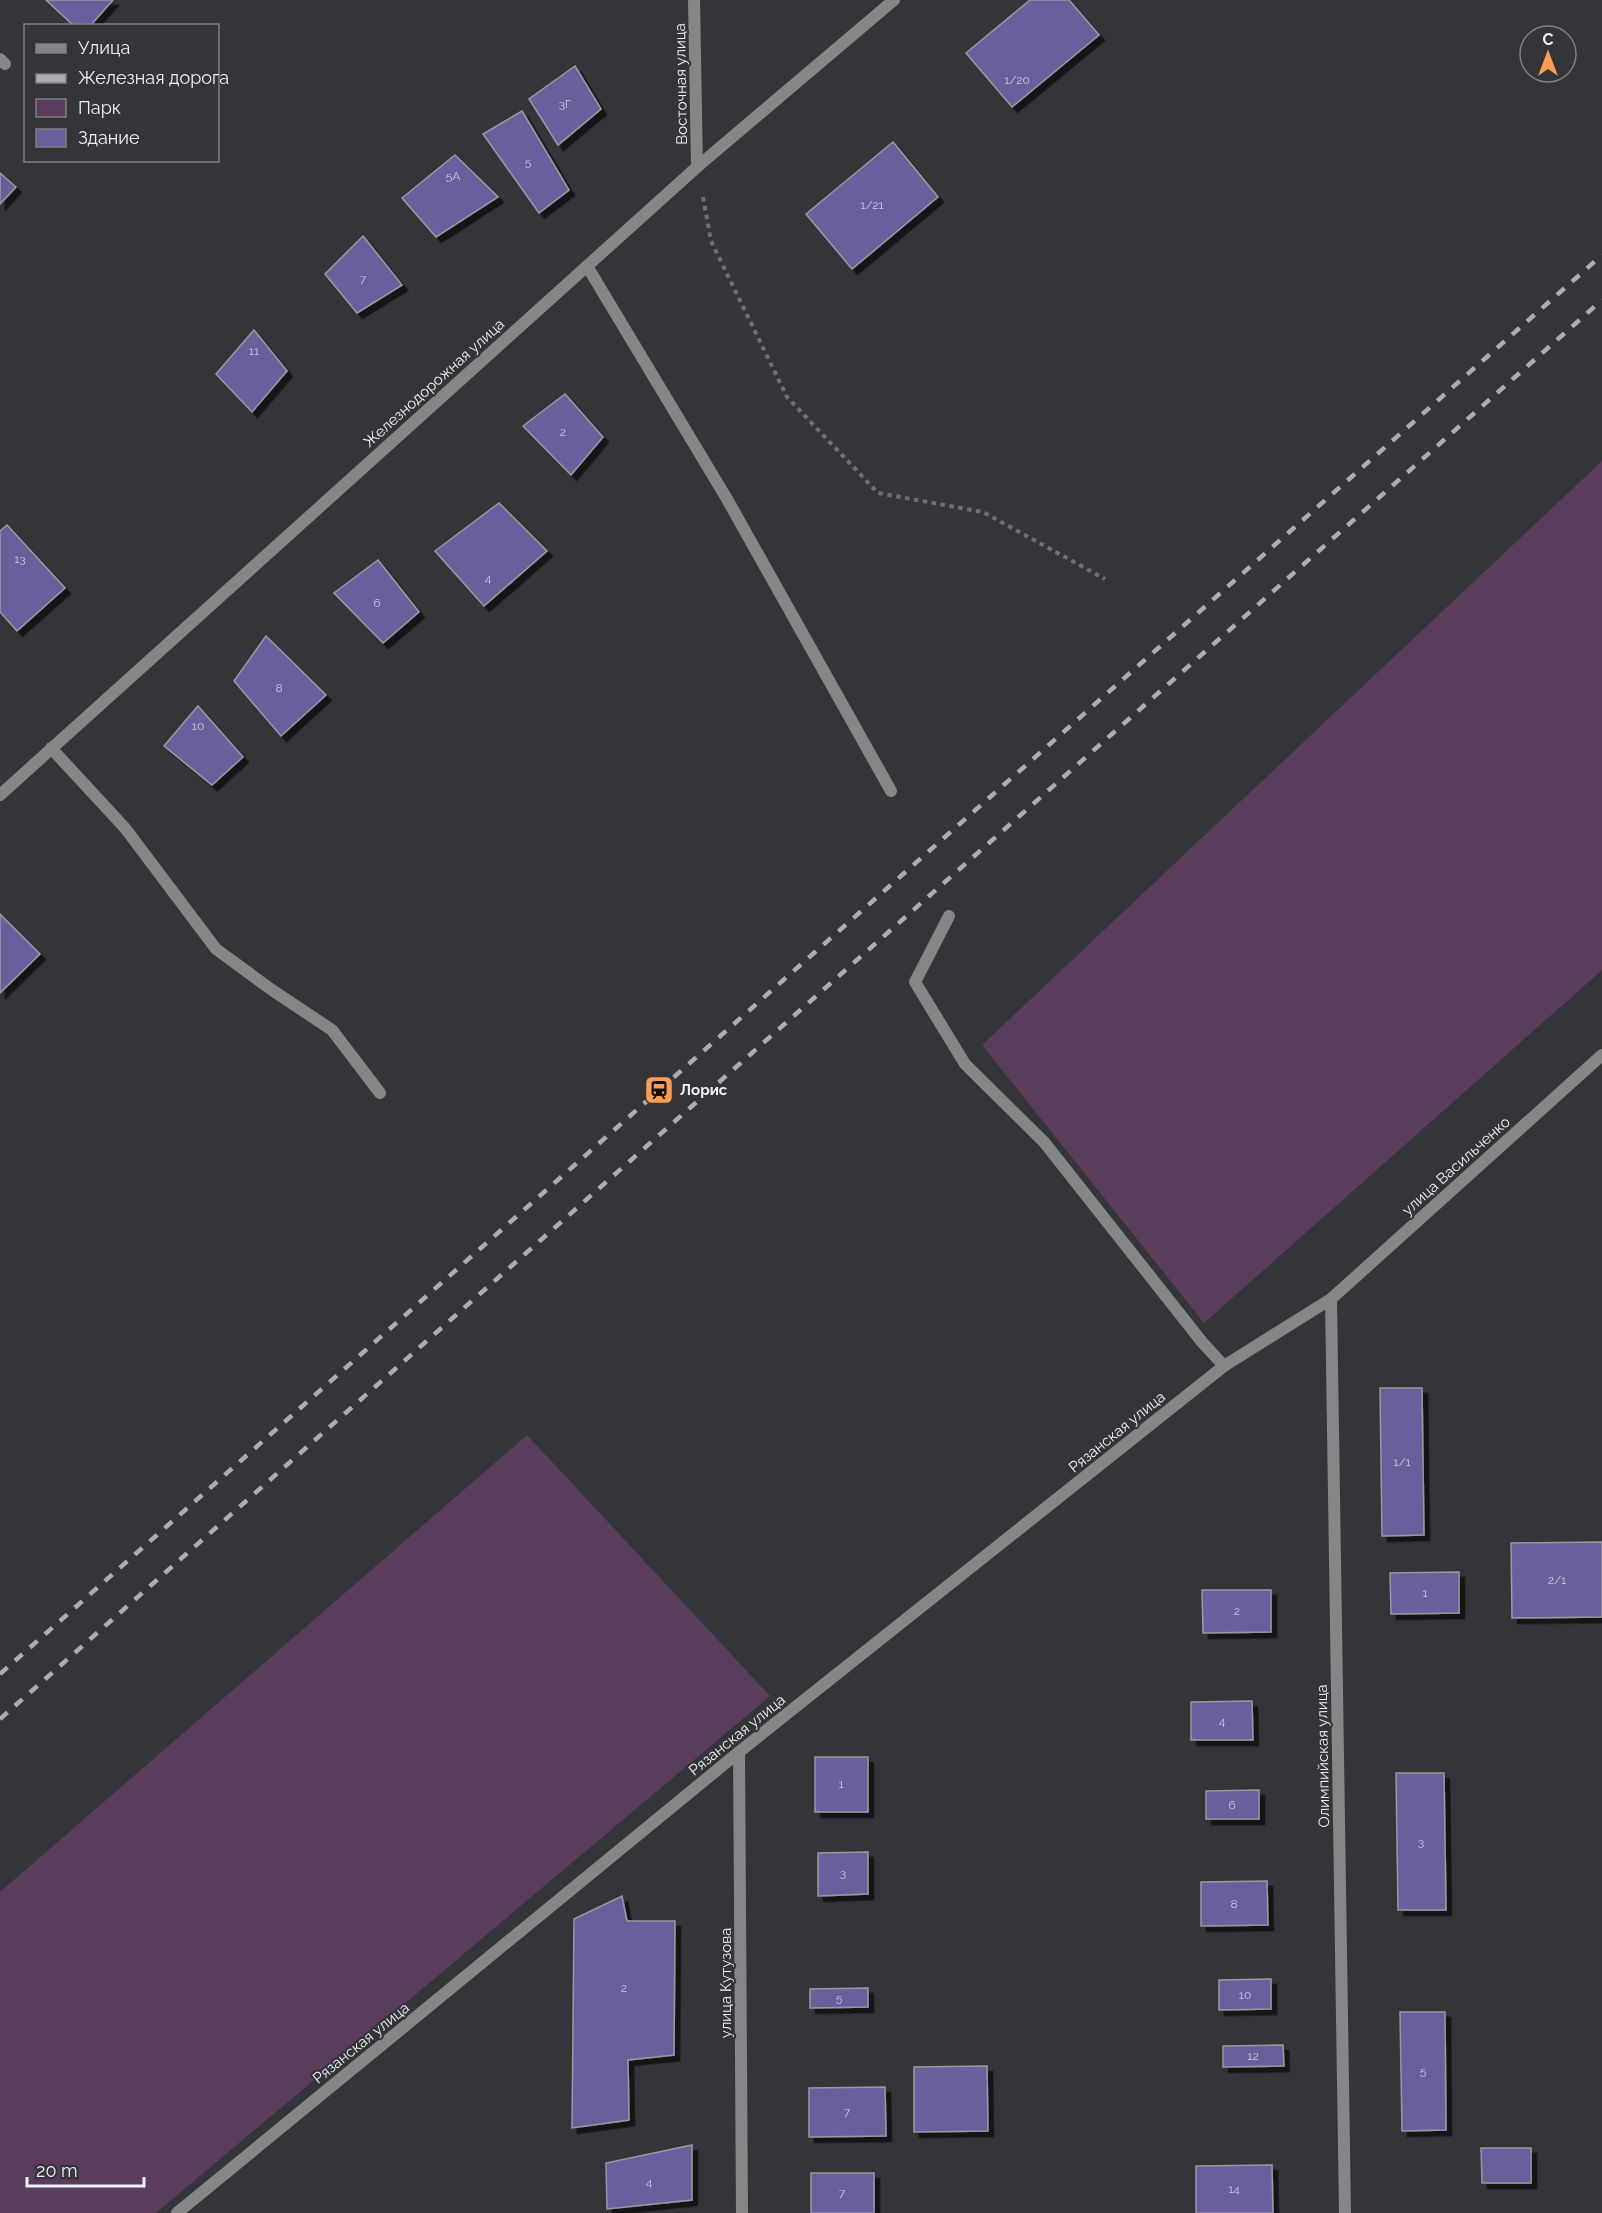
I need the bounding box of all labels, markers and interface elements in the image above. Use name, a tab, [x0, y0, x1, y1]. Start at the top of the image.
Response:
street label: Восточная улица	[671, 23, 691, 145]
legend	[24, 24, 219, 162]
north arrow	[1518, 24, 1578, 84]
text: С	[1543, 30, 1554, 49]
text: Улица	[78, 37, 130, 58]
text: Железная дорога	[78, 67, 229, 88]
house number: 1/20	[1004, 73, 1030, 87]
text: Парк	[78, 97, 121, 118]
house number: 3Г	[559, 97, 571, 111]
text: Здание	[78, 127, 140, 148]
house number: 5	[525, 155, 532, 169]
house number: 5А	[446, 169, 460, 183]
house number: 1/21	[860, 198, 884, 212]
house number: 7	[360, 272, 367, 286]
street label: Железнодорожная улица	[360, 315, 508, 451]
house number: 11	[249, 344, 259, 358]
house number: 2	[560, 425, 566, 439]
house number: 13	[14, 552, 26, 566]
house number: 4	[485, 571, 492, 585]
house number: 6	[373, 596, 381, 610]
house number: 8	[275, 681, 283, 695]
house number: 10	[192, 719, 204, 733]
station icon: Лорис	[643, 1074, 675, 1106]
place label: Лорис	[680, 1081, 728, 1099]
street label: улица Васильченко	[1398, 1113, 1514, 1219]
street label: Рязанская улица	[1065, 1388, 1169, 1476]
house number: 1/1	[1393, 1455, 1411, 1469]
house number: 2/1	[1548, 1573, 1566, 1587]
house number: 1	[1422, 1586, 1428, 1600]
house number: 2	[1234, 1604, 1240, 1618]
street label: Олимпийская улица	[1313, 1684, 1333, 1828]
street label: Рязанская улица	[685, 1691, 789, 1779]
house number: 4	[1219, 1714, 1226, 1728]
house number: 1	[838, 1777, 844, 1791]
house number: 6	[1228, 1798, 1236, 1812]
house number: 3	[1418, 1835, 1424, 1849]
house number: 3	[840, 1866, 846, 1880]
house number: 8	[1230, 1897, 1238, 1911]
street label: улица Кутузова	[717, 1928, 735, 2038]
house number: 2	[621, 1981, 627, 1995]
house number: 10	[1239, 1988, 1251, 2002]
house number: 5	[836, 1991, 843, 2005]
street label: Рязанская улица	[309, 1999, 413, 2087]
house number: 12	[1247, 2049, 1259, 2063]
house number: 5	[1420, 2064, 1427, 2078]
house number: 7	[844, 2105, 851, 2119]
scale bar	[27, 2150, 144, 2188]
text: 20 m	[36, 2160, 78, 2181]
house number: 4	[646, 2175, 653, 2189]
house number: 14	[1228, 2182, 1240, 2196]
house number: 7	[839, 2186, 846, 2200]

